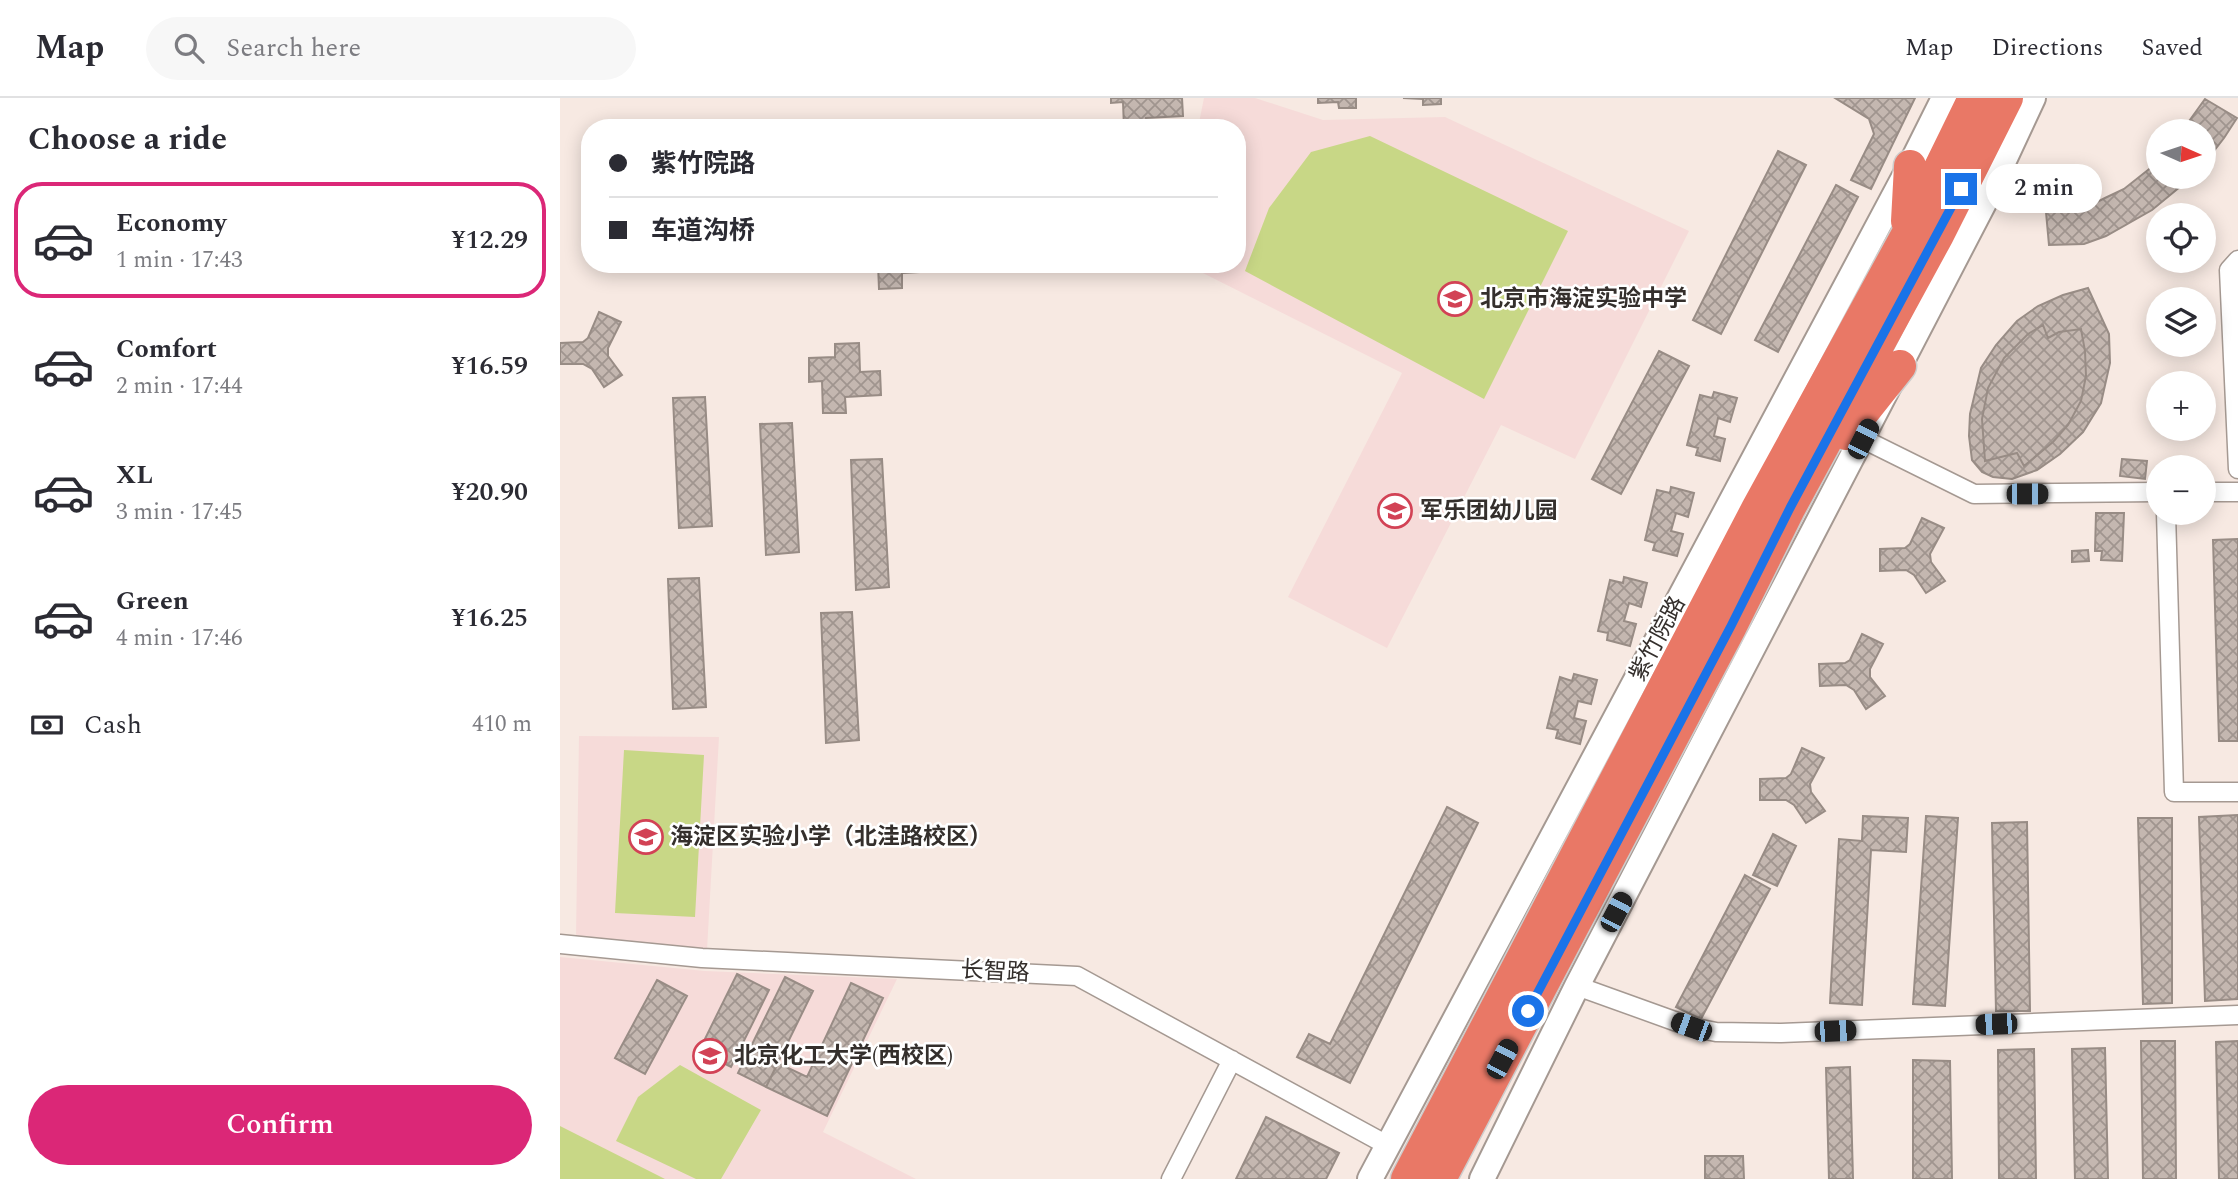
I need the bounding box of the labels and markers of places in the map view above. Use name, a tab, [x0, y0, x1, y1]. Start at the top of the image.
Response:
school or university icon: 北京市海淀实验中学	[1436, 280, 1474, 318]
place label: 北京市海淀实验中学	[1480, 282, 1687, 317]
school or university icon: 军乐团幼儿园	[1376, 492, 1414, 530]
place label: 军乐团幼儿园	[1420, 494, 1558, 529]
school or university icon: 海淀区实验小学（北洼路校区）	[627, 818, 665, 856]
place label: 海淀区实验小学（北洼路校区）	[670, 820, 992, 855]
school or university icon: 北京化工大学(西校区)	[691, 1037, 729, 1075]
place label: 北京化工大学(西校区)	[734, 1039, 953, 1074]

